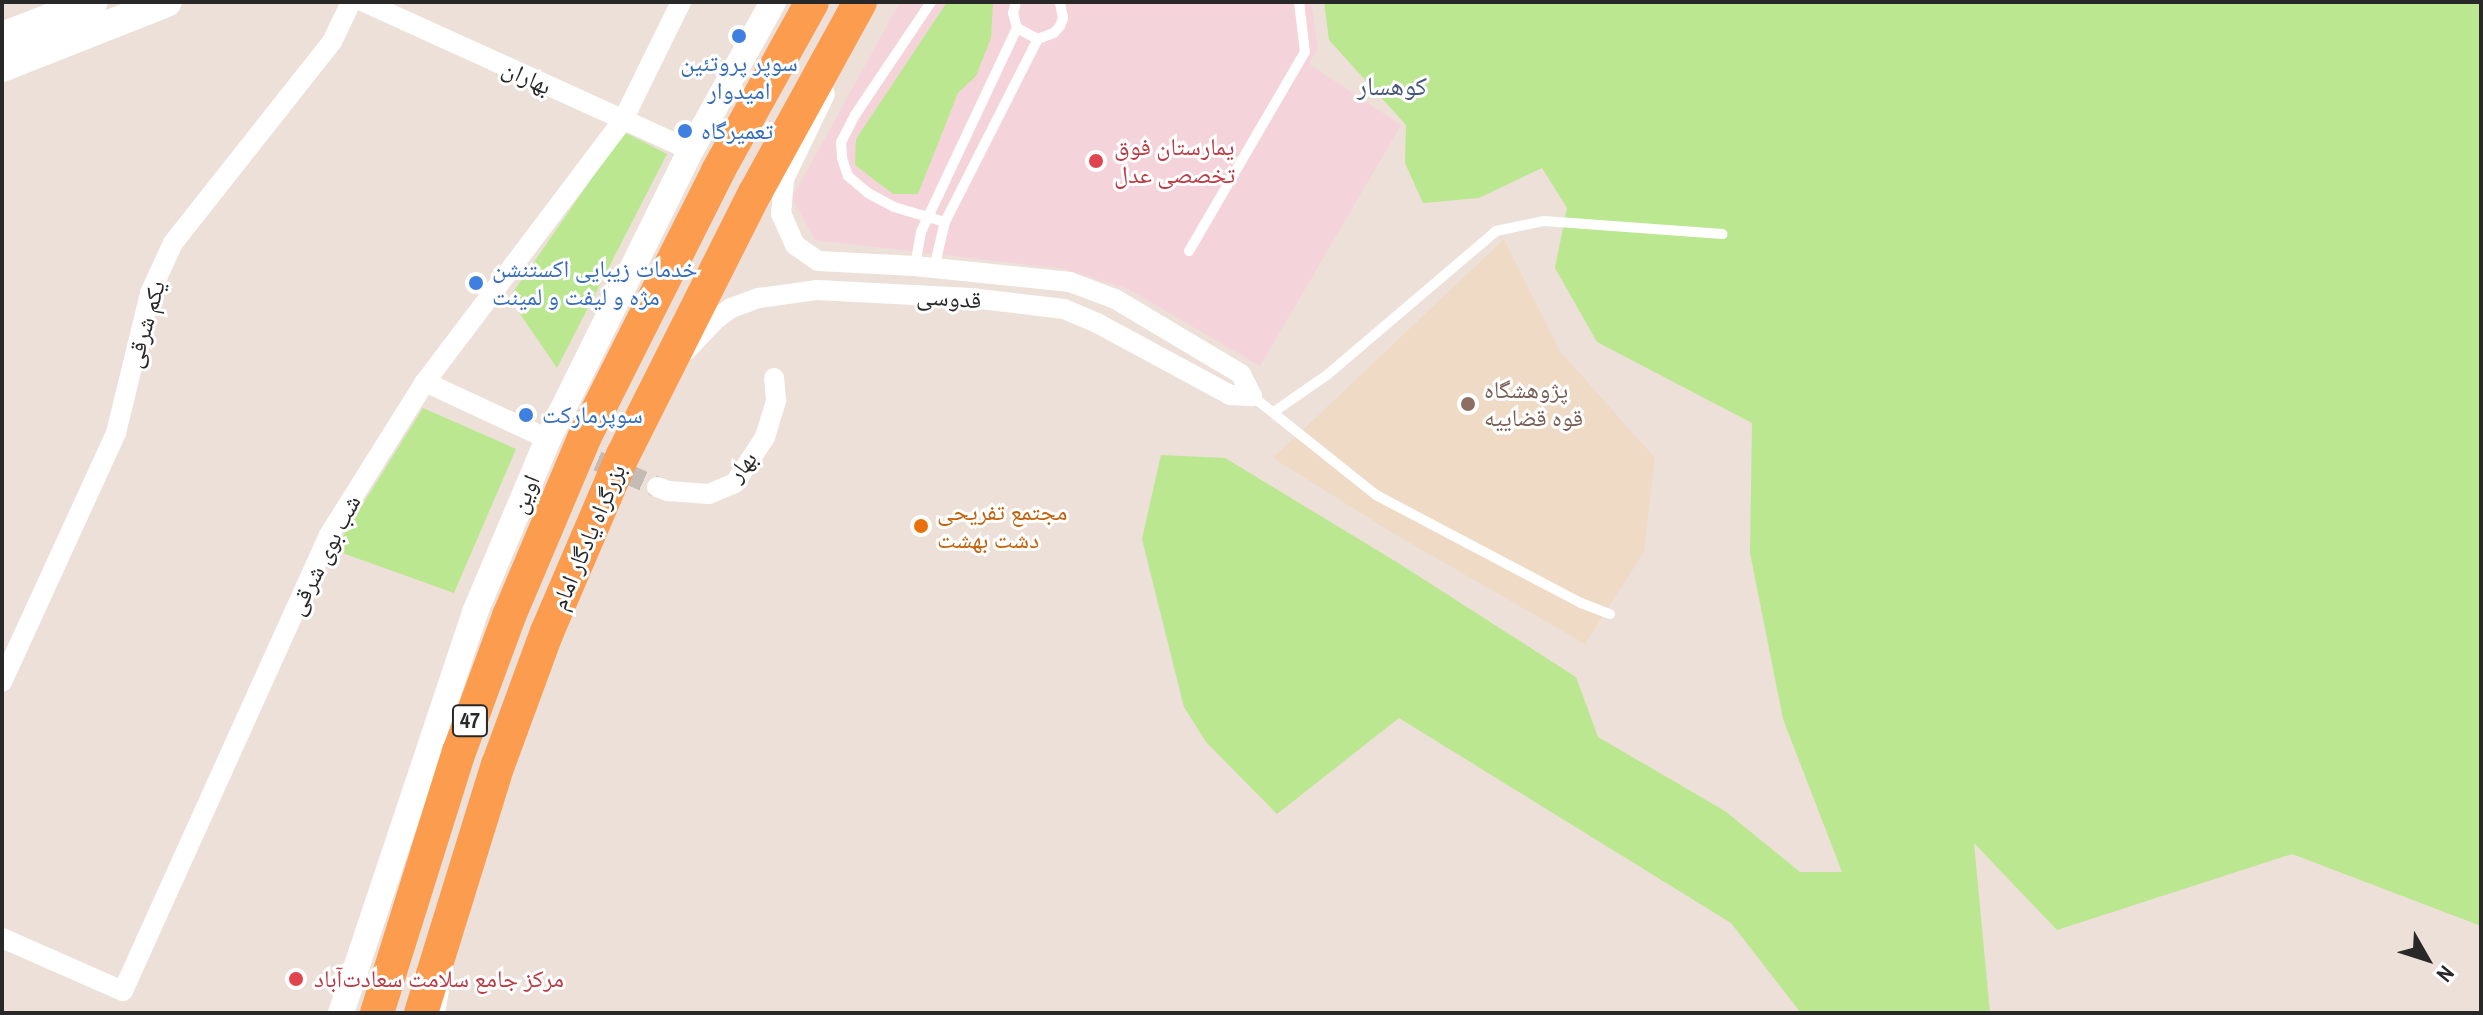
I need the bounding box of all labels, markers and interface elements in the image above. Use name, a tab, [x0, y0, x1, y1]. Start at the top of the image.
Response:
marker: سوپر پروتئین امیدوار	[730, 27, 748, 45]
place label: سوپر پروتئین امیدوار	[680, 49, 798, 105]
street label: بهاران	[498, 53, 556, 101]
district label: کوهسار	[1357, 70, 1427, 102]
place label: تعمیرگاه	[701, 117, 773, 145]
marker: تعمیرگاه	[676, 122, 694, 140]
place label: یمارستان فوق تخصصی عدل	[1114, 133, 1235, 189]
marker: یمارستان فوق تخصصی عدل	[1085, 150, 1107, 172]
place label: خدمات زیبایی اکستنشن مژه و لیفت و لمینت	[492, 255, 698, 311]
marker: خدمات زیبایی اکستنشن مژه و لیفت و لمینت	[467, 274, 485, 292]
street label: یکم شرقی	[119, 277, 171, 371]
street label: قدوسی	[916, 281, 982, 315]
place label: پژوهشگاه قوه قضاییه	[1484, 376, 1583, 432]
marker: پژوهشگاه قوه قضاییه	[1459, 395, 1477, 413]
place label: سوپرمارکت	[542, 401, 643, 429]
marker: سوپرمارکت	[517, 406, 535, 424]
street label: بهار	[721, 445, 763, 487]
street label: بزرگراه یادگار امام	[544, 460, 632, 614]
street label: اوین	[504, 470, 546, 518]
street label: شب بوی شرقی	[281, 490, 367, 620]
place label: مجتمع تفریحی دشت بهشت	[937, 498, 1067, 554]
marker: مجتمع تفریحی دشت بهشت	[912, 517, 930, 535]
road number: 47	[450, 703, 490, 739]
north arrow	[2387, 919, 2467, 999]
text: N	[2430, 960, 2461, 989]
place label: مرکز جامع سلامت سعادت‌آباد	[314, 965, 564, 993]
marker: مرکز جامع سلامت سعادت‌آباد	[285, 968, 307, 990]

